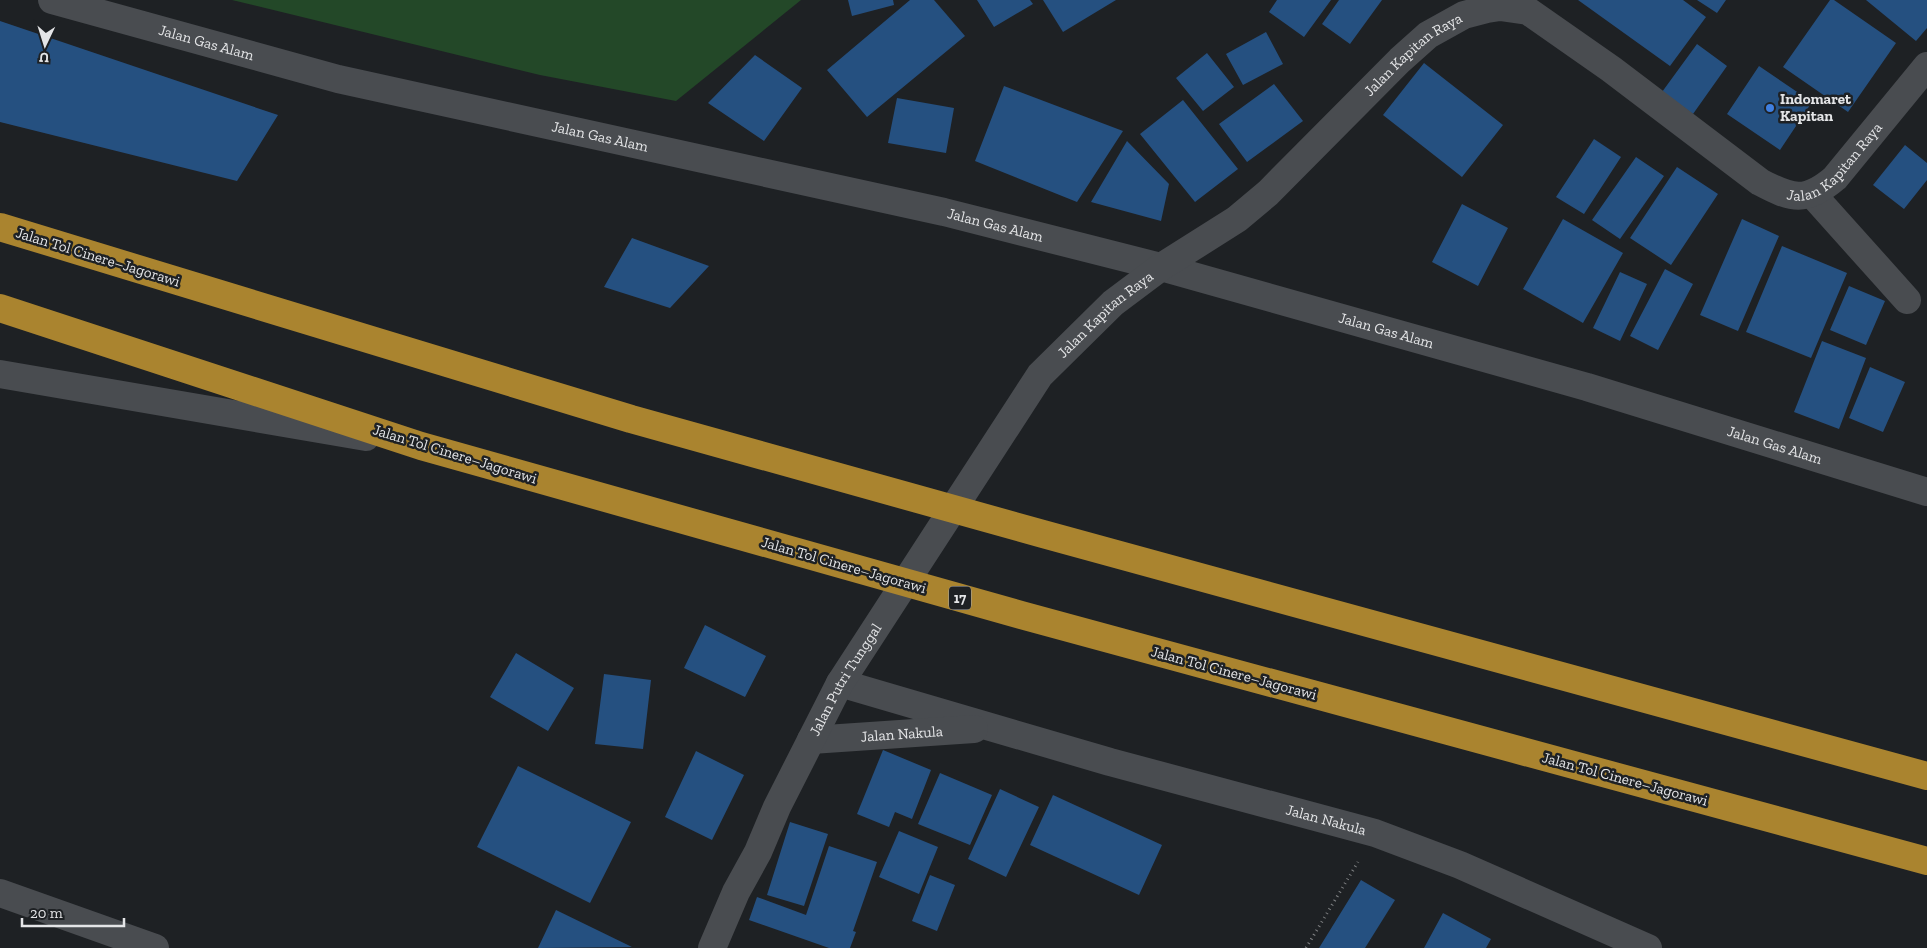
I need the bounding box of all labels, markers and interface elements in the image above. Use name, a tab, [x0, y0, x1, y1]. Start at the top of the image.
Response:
street label: Jalan Kapitan Raya	[1360, 9, 1465, 100]
north arrow	[20, 20, 70, 70]
street label: Jalan Gas Alam	[157, 21, 256, 64]
text: U	[39, 49, 50, 66]
place label: Indomaret Kapitan	[1780, 90, 1852, 125]
marker: Indomaret Kapitan	[1764, 102, 1776, 114]
street label: Jalan Gas Alam	[550, 117, 650, 156]
street label: Jalan Kapitan Raya	[1785, 119, 1886, 205]
street label: Jalan Gas Alam	[946, 204, 1045, 246]
street label: Jalan Tol Cinere–Jagorawi	[14, 223, 182, 291]
street label: Jalan Kapitan Raya	[1054, 267, 1157, 362]
street label: Jalan Gas Alam	[1337, 308, 1436, 352]
street label: Jalan Tol Cinere–Jagorawi	[371, 420, 539, 488]
street label: Jalan Gas Alam	[1725, 422, 1824, 468]
street label: Jalan Tol Cinere–Jagorawi	[760, 533, 928, 597]
road number: 17	[949, 586, 971, 610]
street label: Jalan Putri Tunggal	[806, 620, 885, 739]
street label: Jalan Tol Cinere–Jagorawi	[1149, 642, 1319, 704]
street label: Jalan Nakula	[860, 722, 944, 746]
street label: Jalan Tol Cinere–Jagorawi	[1540, 748, 1710, 810]
street label: Jalan Nakula	[1284, 801, 1368, 839]
scale bar	[22, 896, 125, 928]
text: 20 m	[30, 904, 63, 922]

